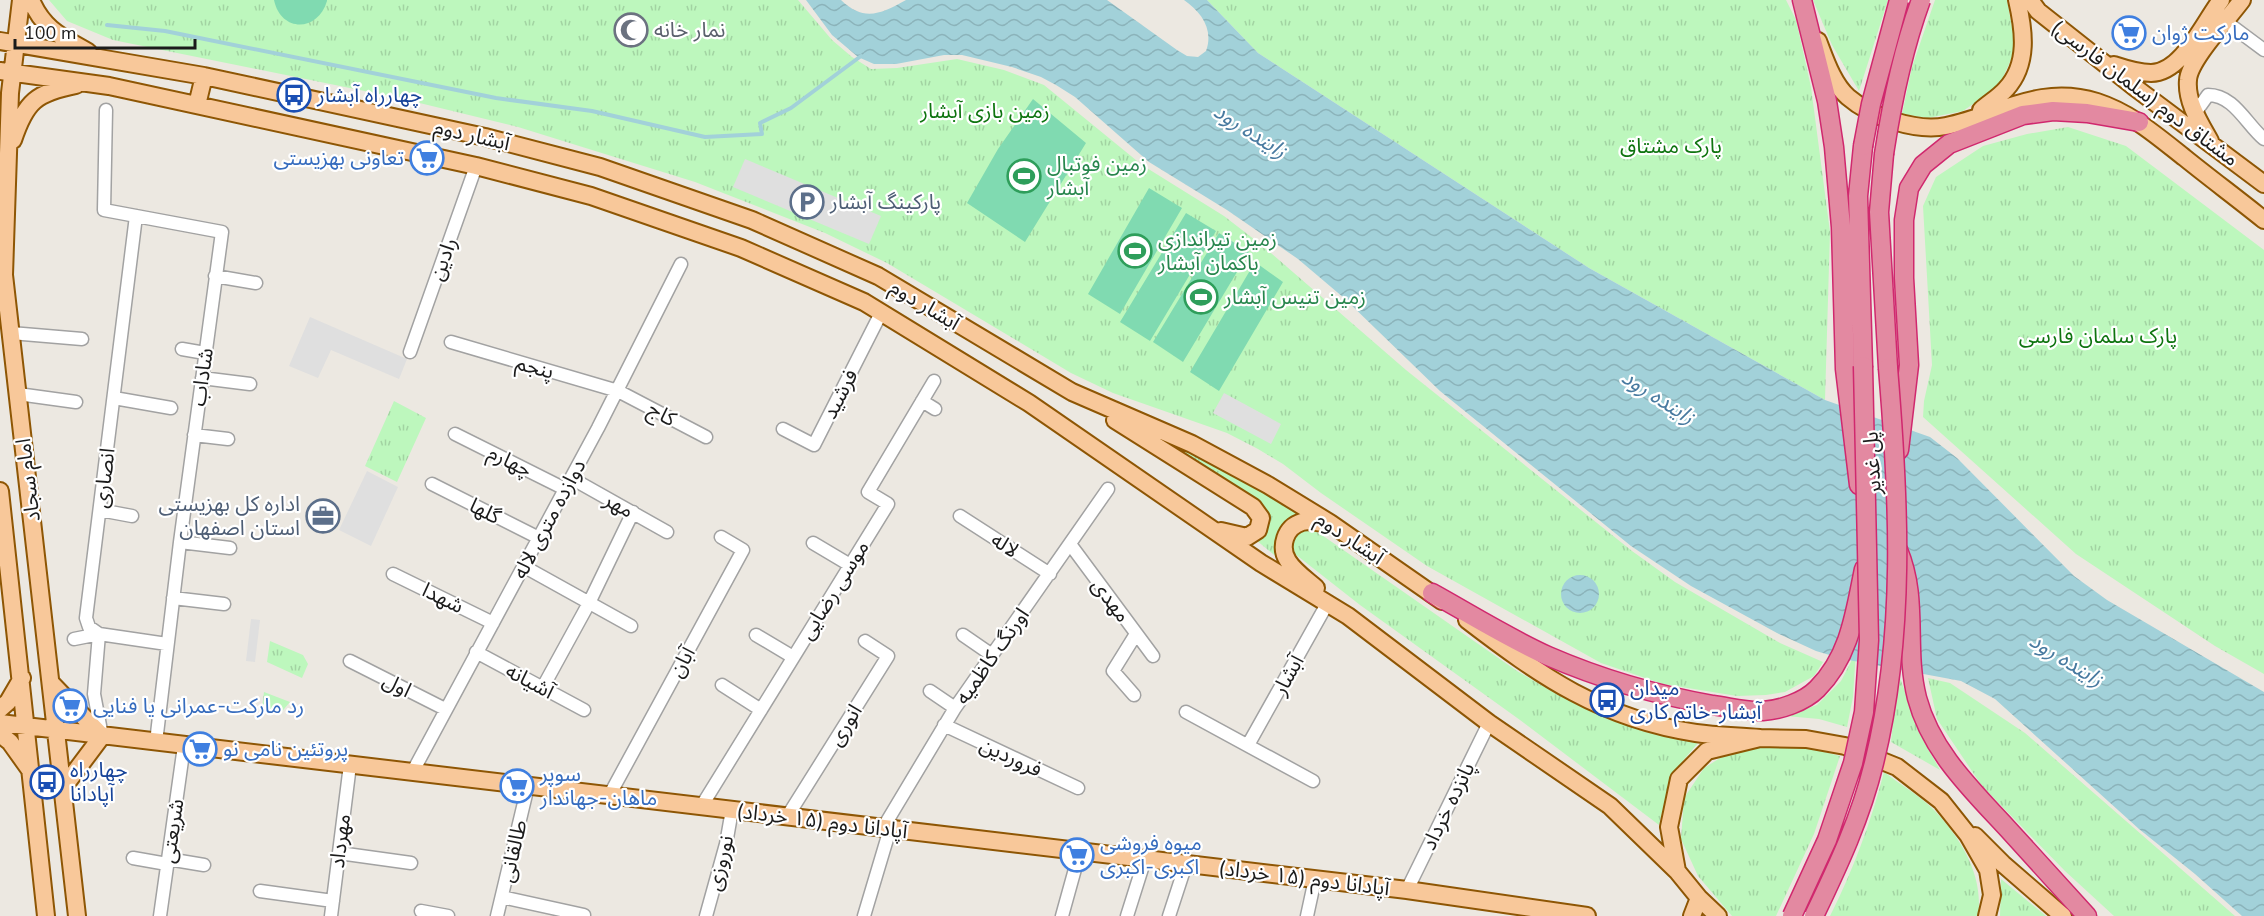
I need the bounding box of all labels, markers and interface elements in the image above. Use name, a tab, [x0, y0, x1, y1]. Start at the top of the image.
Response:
scale bar	[15, 12, 195, 50]
mosque icon: نمار خانه	[613, 12, 649, 48]
street label: مشتاق دوم (سلمان فارسی)	[2044, 13, 2244, 174]
supermarket icon: مارکت ژوان	[2111, 15, 2147, 51]
place label: نمار خانه	[654, 16, 725, 44]
place label: مارکت ژوان	[2152, 19, 2249, 47]
text: 100 m	[24, 21, 76, 45]
bus stop icon: چهارراه آبشار	[276, 77, 312, 113]
place label: چهارراه آبشار	[316, 81, 422, 109]
water label: زاینده رود	[1208, 96, 1293, 166]
park label: زمین بازی آبشار	[919, 97, 1050, 125]
street label: آبشار دوم	[431, 113, 514, 159]
park label: پارک مشتاق	[1620, 132, 1722, 160]
supermarket icon: تعاونی بهزیستی	[409, 140, 445, 176]
place label: تعاونی بهزیستی	[273, 144, 404, 172]
place label: زمین فوتبال آبشار	[1046, 150, 1147, 202]
sports icon: زمین فوتبال آبشار	[1006, 158, 1042, 194]
parking icon: پارکینگ آبشار	[789, 184, 825, 220]
place label: پارکینگ آبشار	[829, 188, 941, 216]
place label: زمین تیراندازی باکمان آبشار	[1157, 225, 1277, 277]
sports icon: زمین تیراندازی باکمان آبشار	[1117, 233, 1153, 269]
street label: رادین	[422, 234, 464, 284]
street label: آبشار دوم	[884, 273, 966, 339]
sports icon: زمین تنیس آبشار	[1183, 279, 1219, 315]
place label: زمین تنیس آبشار	[1223, 283, 1366, 311]
park label: پارک سلمان فارسی	[2019, 322, 2177, 350]
street label: شاداب	[184, 346, 220, 408]
street label: پنجم	[512, 348, 557, 387]
water label: زاینده رود	[1616, 362, 1701, 432]
street label: فرشید	[816, 364, 864, 424]
street label: کاج	[643, 395, 681, 434]
street label: پل غدیر	[1856, 431, 1888, 496]
street label: امام سجاد	[9, 437, 49, 523]
street label: چهارم	[482, 438, 537, 486]
street label: انصاری	[86, 446, 122, 510]
street label: دوازده متری لاله	[506, 454, 592, 584]
street label: مهر	[598, 485, 639, 525]
place label: اداره کل بهزیستی استان اصفهان	[158, 490, 300, 542]
street label: گلها	[465, 491, 506, 531]
office icon: اداره کل بهزیستی استان اصفهان	[305, 498, 341, 534]
street label: آبشار دوم	[1309, 505, 1391, 573]
street label: لاله	[986, 526, 1024, 564]
street label: موسی رضایی	[792, 535, 876, 645]
street label: مهدی	[1085, 572, 1137, 628]
street label: شهدا	[417, 576, 469, 620]
street label: اورنگ کاظمیه	[948, 602, 1036, 710]
water label: زاینده رود	[2023, 626, 2109, 695]
street label: آبان	[662, 641, 702, 682]
street label: آبشار	[1265, 649, 1311, 701]
street label: آشیانه	[501, 657, 560, 706]
street label: اول	[378, 666, 416, 704]
place label: میدان آبشار-خاتم کاری	[1630, 674, 1762, 727]
bus stop icon: میدان آبشار-خاتم کاری	[1589, 682, 1625, 718]
supermarket icon: رد مارکت-عمرانی یا فنایی	[52, 688, 88, 724]
place label: رد مارکت-عمرانی یا فنایی	[93, 692, 304, 720]
street label: انوری	[821, 699, 869, 751]
street label: فروردین	[975, 730, 1047, 784]
supermarket icon: پروتئین نامی نو	[182, 731, 218, 767]
place label: پروتئین نامی نو	[223, 735, 348, 763]
place label: چهارراه آپادانا	[70, 756, 128, 808]
street label: پانزده خرداد	[1415, 757, 1481, 855]
place label: سوپر ماهان-جهاندار	[539, 760, 657, 812]
bus stop icon: چهارراه آپادانا	[29, 764, 65, 800]
supermarket icon: سوپر ماهان-جهاندار	[499, 768, 535, 804]
street label: شریعتی	[154, 797, 190, 865]
street label: آپادانا دوم (۱۵ خرداد)	[735, 797, 910, 847]
street label: مهرداد	[323, 812, 357, 870]
street label: طالقانی	[492, 817, 534, 885]
place label: میوه فروشی اکبری-اکبری	[1100, 829, 1202, 881]
street label: نوروزی	[700, 832, 740, 894]
supermarket icon: میوه فروشی اکبری-اکبری	[1059, 837, 1095, 873]
street label: آپادانا دوم (۱۵ خرداد)	[1217, 854, 1392, 904]

